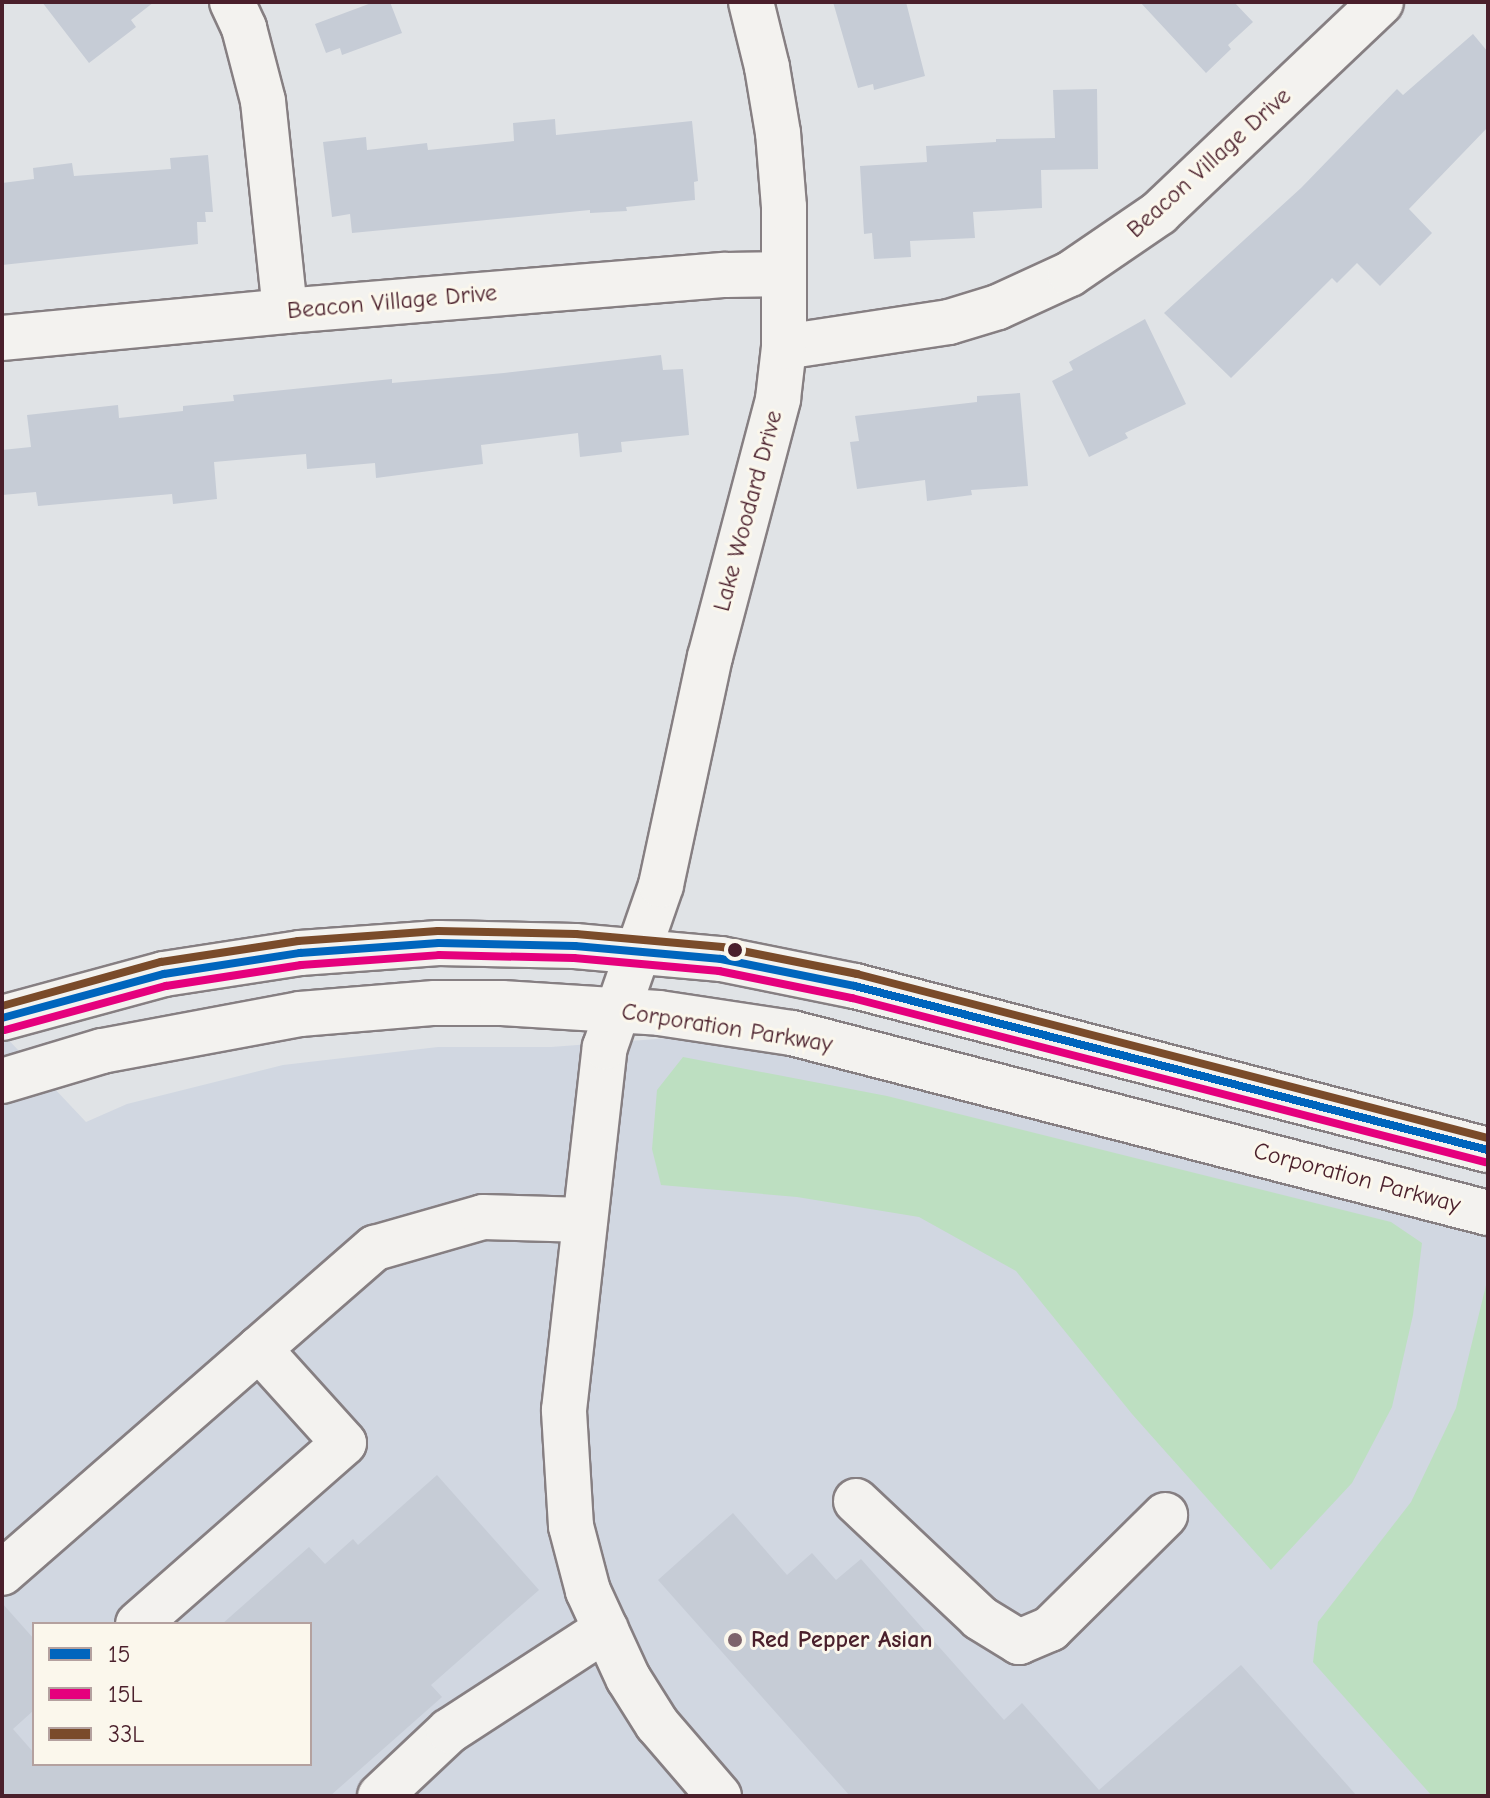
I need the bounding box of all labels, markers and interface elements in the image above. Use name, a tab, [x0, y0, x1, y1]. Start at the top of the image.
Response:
street label: Beacon Village Drive	[1121, 82, 1297, 244]
street label: Beacon Village Drive	[286, 278, 498, 326]
street label: Lake Woodard Drive	[707, 407, 789, 615]
unlabelled marker	[727, 942, 743, 958]
street label: Corporation Parkway	[619, 997, 835, 1059]
street label: Corporation Parkway	[1250, 1137, 1464, 1219]
legend	[32, 1622, 312, 1766]
place label: Red Pepper Asian	[751, 1626, 932, 1654]
marker: Red Pepper Asian	[726, 1631, 744, 1649]
text: 15	[108, 1640, 131, 1668]
text: 15L	[108, 1680, 143, 1708]
text: 33L	[108, 1720, 144, 1748]

